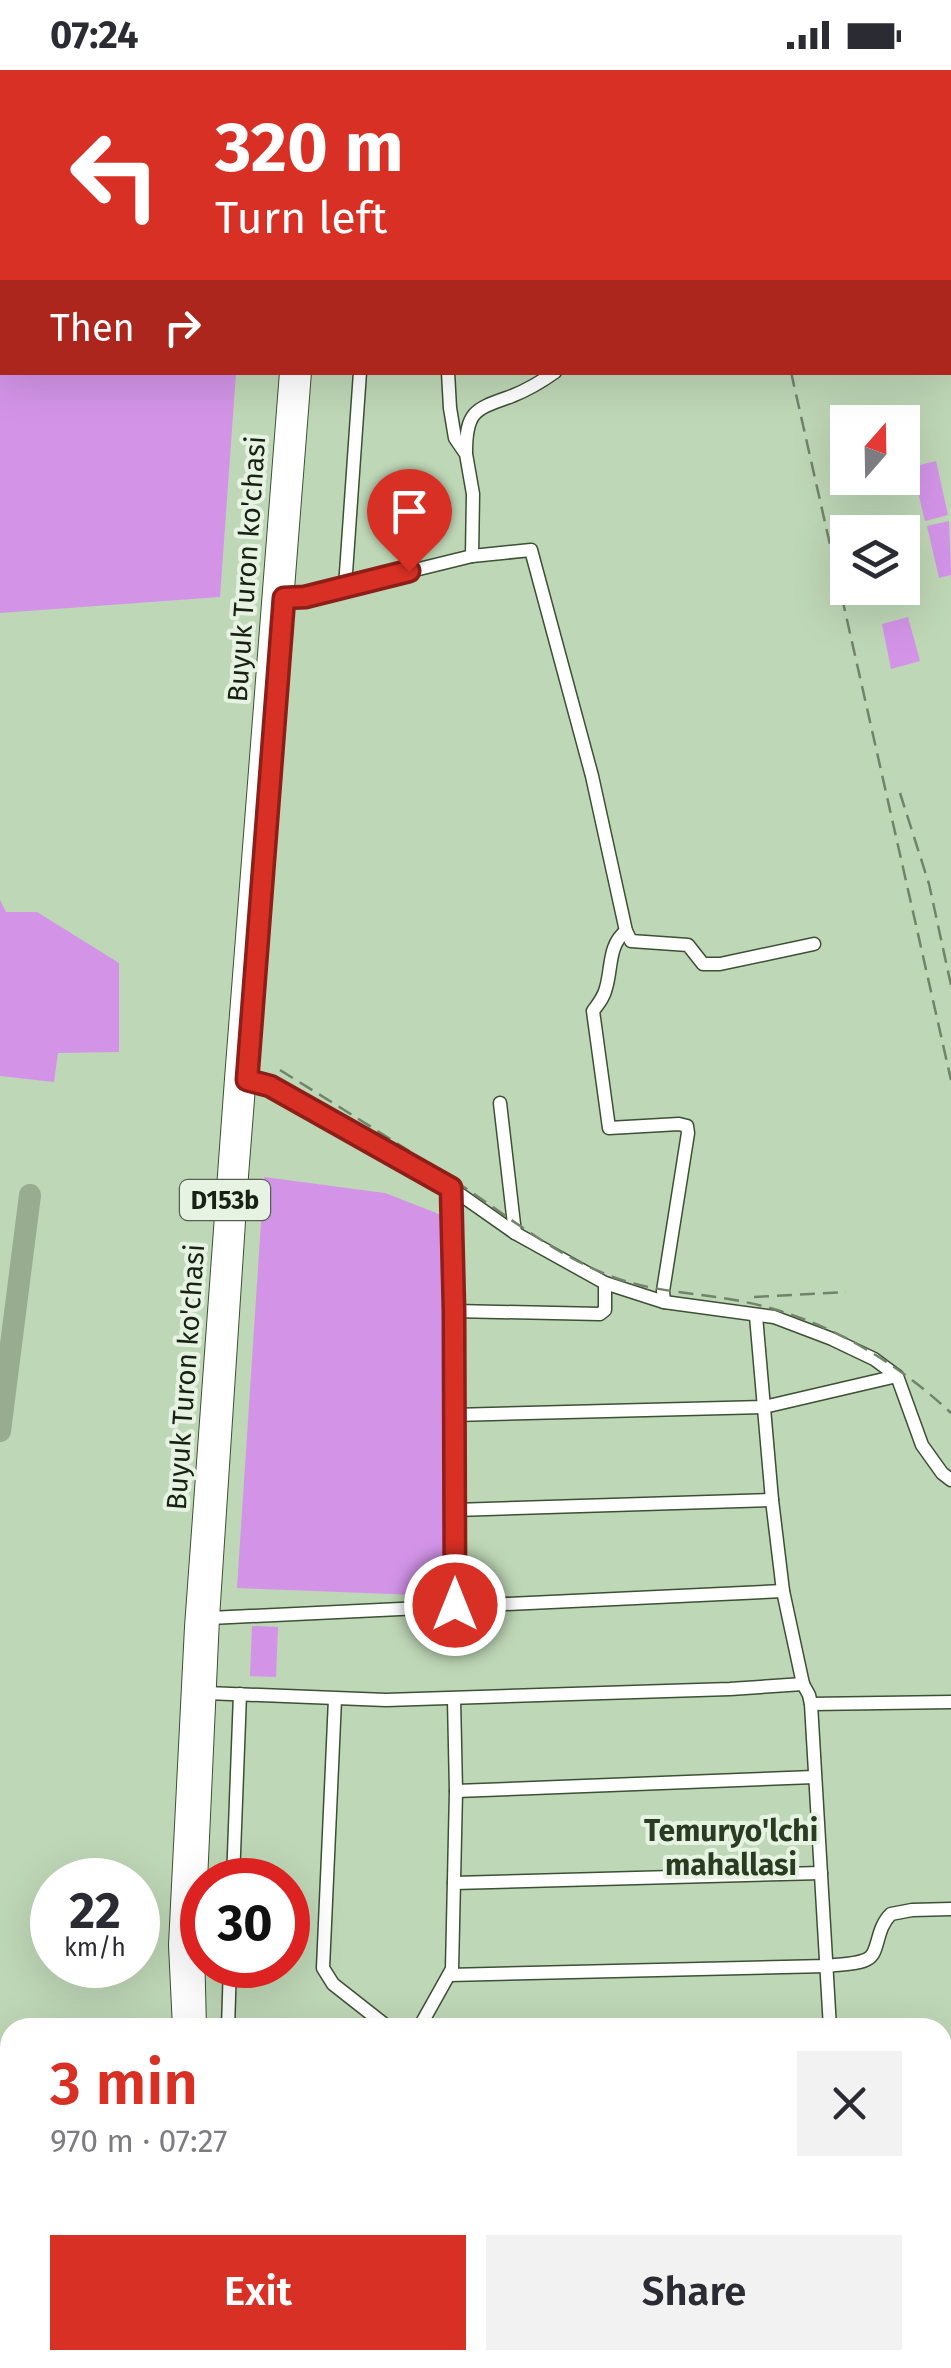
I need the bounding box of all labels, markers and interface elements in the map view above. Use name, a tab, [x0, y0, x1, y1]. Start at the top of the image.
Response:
text: 07:24	[50, 12, 138, 58]
text: 320 m	[215, 106, 404, 190]
icon: left	[50, 110, 180, 240]
text: Turn left	[215, 191, 387, 245]
icon: right	[155, 300, 210, 355]
text: Then	[50, 305, 135, 351]
north arrow	[830, 405, 920, 495]
map controls	[830, 405, 920, 605]
street label: Buyuk Turon ko'chasi	[221, 435, 272, 703]
pin	[367, 469, 452, 572]
icon: arrive	[382, 484, 437, 539]
button: layers	[830, 515, 920, 605]
road number: D153b	[180, 1180, 270, 1220]
street label: Buyuk Turon ko'chasi	[160, 1243, 211, 1511]
position arrow	[403, 1553, 507, 1657]
district label: Temuryo'lchi mahallasi	[644, 1813, 818, 1883]
speed limit sign: 30	[180, 1858, 310, 1988]
text: 22	[69, 1881, 121, 1941]
text: km/h	[64, 1933, 126, 1963]
text: 3 min	[50, 2048, 198, 2120]
button: close	[797, 2051, 902, 2156]
text: 970 m · 07:27	[50, 2122, 227, 2160]
button: Exit	[50, 2235, 466, 2350]
button: Share	[486, 2235, 902, 2350]

